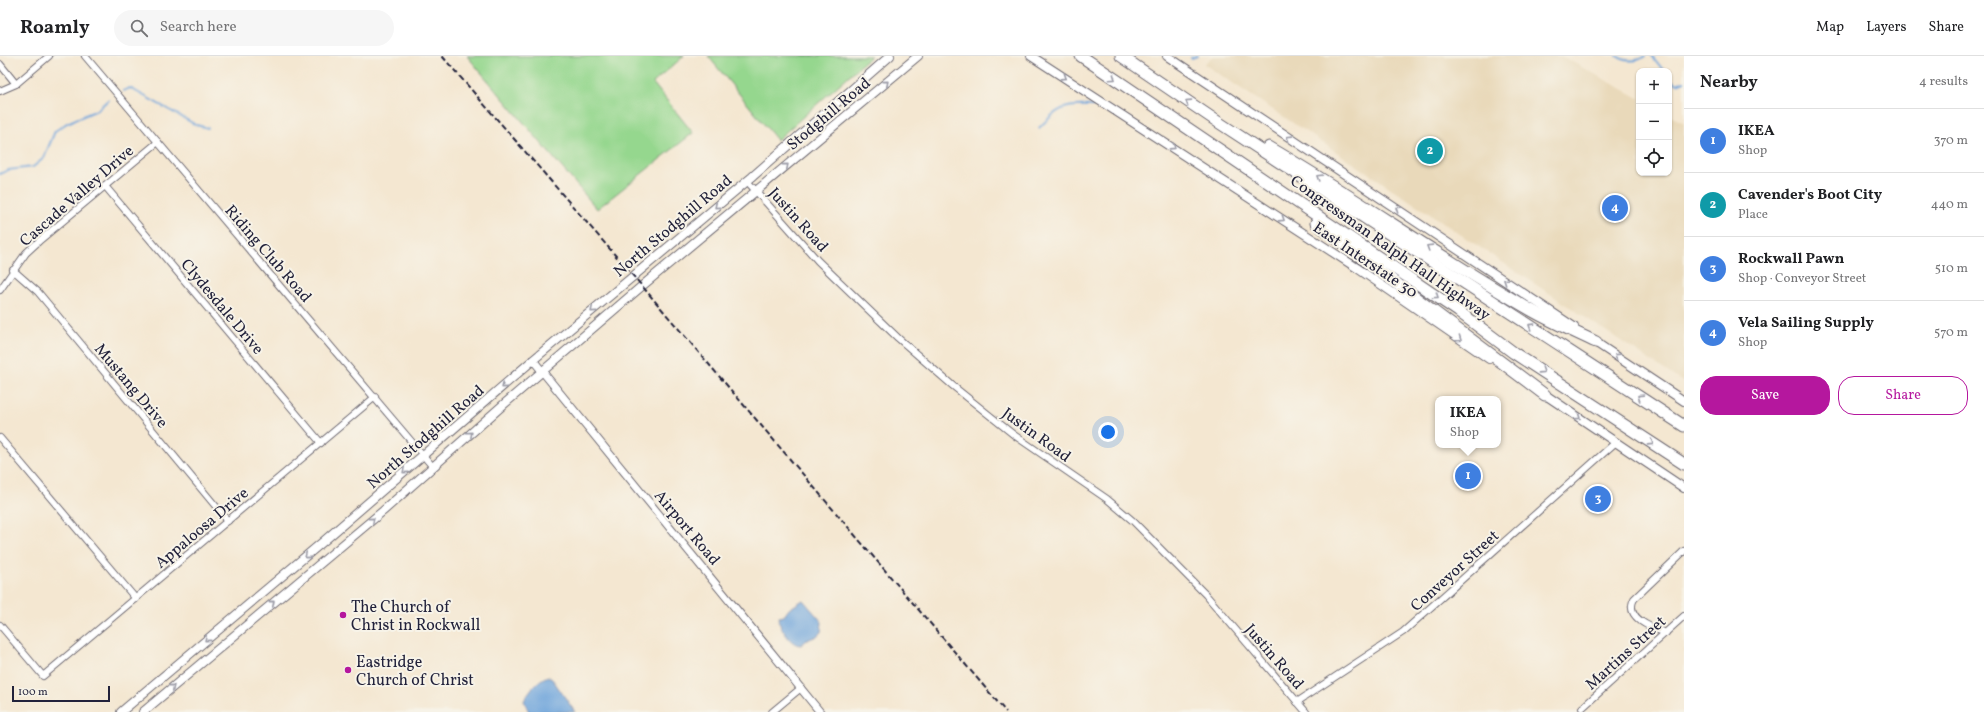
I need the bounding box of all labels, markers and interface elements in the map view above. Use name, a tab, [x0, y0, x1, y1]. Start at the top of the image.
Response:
search box	[114, 10, 394, 46]
text: Roamly	[20, 15, 90, 41]
icon: search	[128, 17, 150, 39]
text: Search here	[160, 17, 237, 38]
text: Map	[1816, 18, 1844, 37]
text: Layers	[1866, 18, 1906, 37]
text: Share	[1928, 18, 1964, 37]
map controls	[1636, 68, 1672, 176]
button: +	[1636, 68, 1672, 104]
text: Nearby	[1700, 71, 1758, 94]
one-way arrow	[1059, 72, 1066, 79]
street label: Stodghill Road	[783, 73, 876, 156]
one-way arrow	[1109, 73, 1116, 81]
text: 4 results	[1919, 73, 1968, 91]
one-way arrow	[881, 80, 889, 87]
one-way arrow	[1185, 100, 1192, 107]
button: −	[1636, 104, 1672, 140]
text: IKEA	[1738, 121, 1775, 142]
text: 1	[1710, 132, 1716, 150]
text: 370 m	[1934, 132, 1968, 150]
one-way arrow	[1286, 135, 1293, 142]
pin: 2	[1417, 136, 1443, 166]
button: locate	[1636, 140, 1672, 176]
street label: Cascade Valley Drive	[16, 141, 139, 252]
text: Shop	[1738, 142, 1767, 160]
one-way arrow	[1169, 143, 1176, 150]
one-way arrow	[782, 163, 789, 170]
street label: North Stodghill Road	[609, 170, 737, 283]
street label: Congressman Ralph Hall Highway	[1285, 171, 1495, 327]
one-way arrow	[1317, 174, 1324, 181]
street label: Justin Road	[762, 183, 833, 258]
text: Cavender's Boot City	[1738, 185, 1882, 206]
pin: 4	[1602, 193, 1628, 223]
text: 2	[1710, 196, 1716, 214]
text: 440 m	[1931, 196, 1968, 214]
street label: Riding Club Road	[219, 201, 316, 308]
one-way arrow	[714, 201, 722, 208]
one-way arrow	[1395, 206, 1402, 214]
text: Place	[1738, 206, 1768, 224]
one-way arrow	[1277, 214, 1284, 221]
street label: East Interstate 30	[1308, 217, 1422, 304]
one-way arrow	[1426, 244, 1433, 252]
text: Rockwall Pawn	[1738, 249, 1845, 270]
street label: Clydesdale Drive	[175, 255, 268, 360]
text: 3	[1710, 260, 1716, 278]
text: 510 m	[1935, 260, 1968, 278]
text: Shop · Conveyor Street	[1738, 270, 1866, 288]
one-way arrow	[1503, 279, 1510, 286]
one-way arrow	[1432, 291, 1439, 298]
one-way arrow	[590, 305, 598, 312]
text: Vela Sailing Supply	[1738, 313, 1874, 334]
one-way arrow	[1528, 323, 1535, 331]
text: 4	[1709, 324, 1717, 342]
text: 570 m	[1934, 324, 1968, 342]
one-way arrow	[1454, 334, 1461, 341]
text: Shop	[1738, 334, 1767, 352]
street label: Mustang Drive	[89, 339, 172, 433]
one-way arrow	[1614, 354, 1621, 361]
one-way arrow	[1538, 367, 1545, 374]
button: Save	[1700, 376, 1830, 415]
button: Share	[1838, 376, 1968, 415]
street label: North Stodghill Road	[363, 380, 490, 495]
one-way arrow	[501, 381, 508, 388]
one-way arrow	[1637, 395, 1644, 402]
popup	[1435, 396, 1501, 448]
street label: Justin Road	[997, 403, 1075, 468]
text: IKEA	[1450, 403, 1486, 424]
one-way arrow	[1574, 412, 1581, 420]
your location	[1098, 422, 1118, 442]
text: Shop	[1450, 424, 1479, 442]
one-way arrow	[465, 432, 472, 439]
one-way arrow	[1647, 438, 1654, 445]
pin: 1	[1455, 461, 1481, 491]
one-way arrow	[403, 466, 410, 473]
street label: Appaloosa Drive	[151, 483, 254, 574]
pin: 3	[1585, 484, 1611, 514]
street label: Airport Road	[648, 486, 725, 571]
one-way arrow	[367, 517, 374, 524]
street label: Conveyor Street	[1406, 525, 1505, 617]
one-way arrow	[304, 551, 311, 558]
place label: The Church of Christ in Rockwall	[351, 597, 480, 637]
one-way arrow	[267, 601, 275, 608]
marker: The Church of Christ in Rockwall	[338, 610, 348, 620]
street label: Martins Street	[1581, 611, 1672, 696]
street label: Justin Road	[1239, 620, 1308, 695]
one-way arrow	[205, 635, 212, 642]
place label: Eastridge Church of Christ	[356, 652, 474, 692]
marker: Eastridge Church of Christ	[343, 665, 353, 675]
scale bar	[12, 684, 110, 703]
one-way arrow	[168, 684, 175, 691]
text: 100 m	[18, 685, 48, 700]

